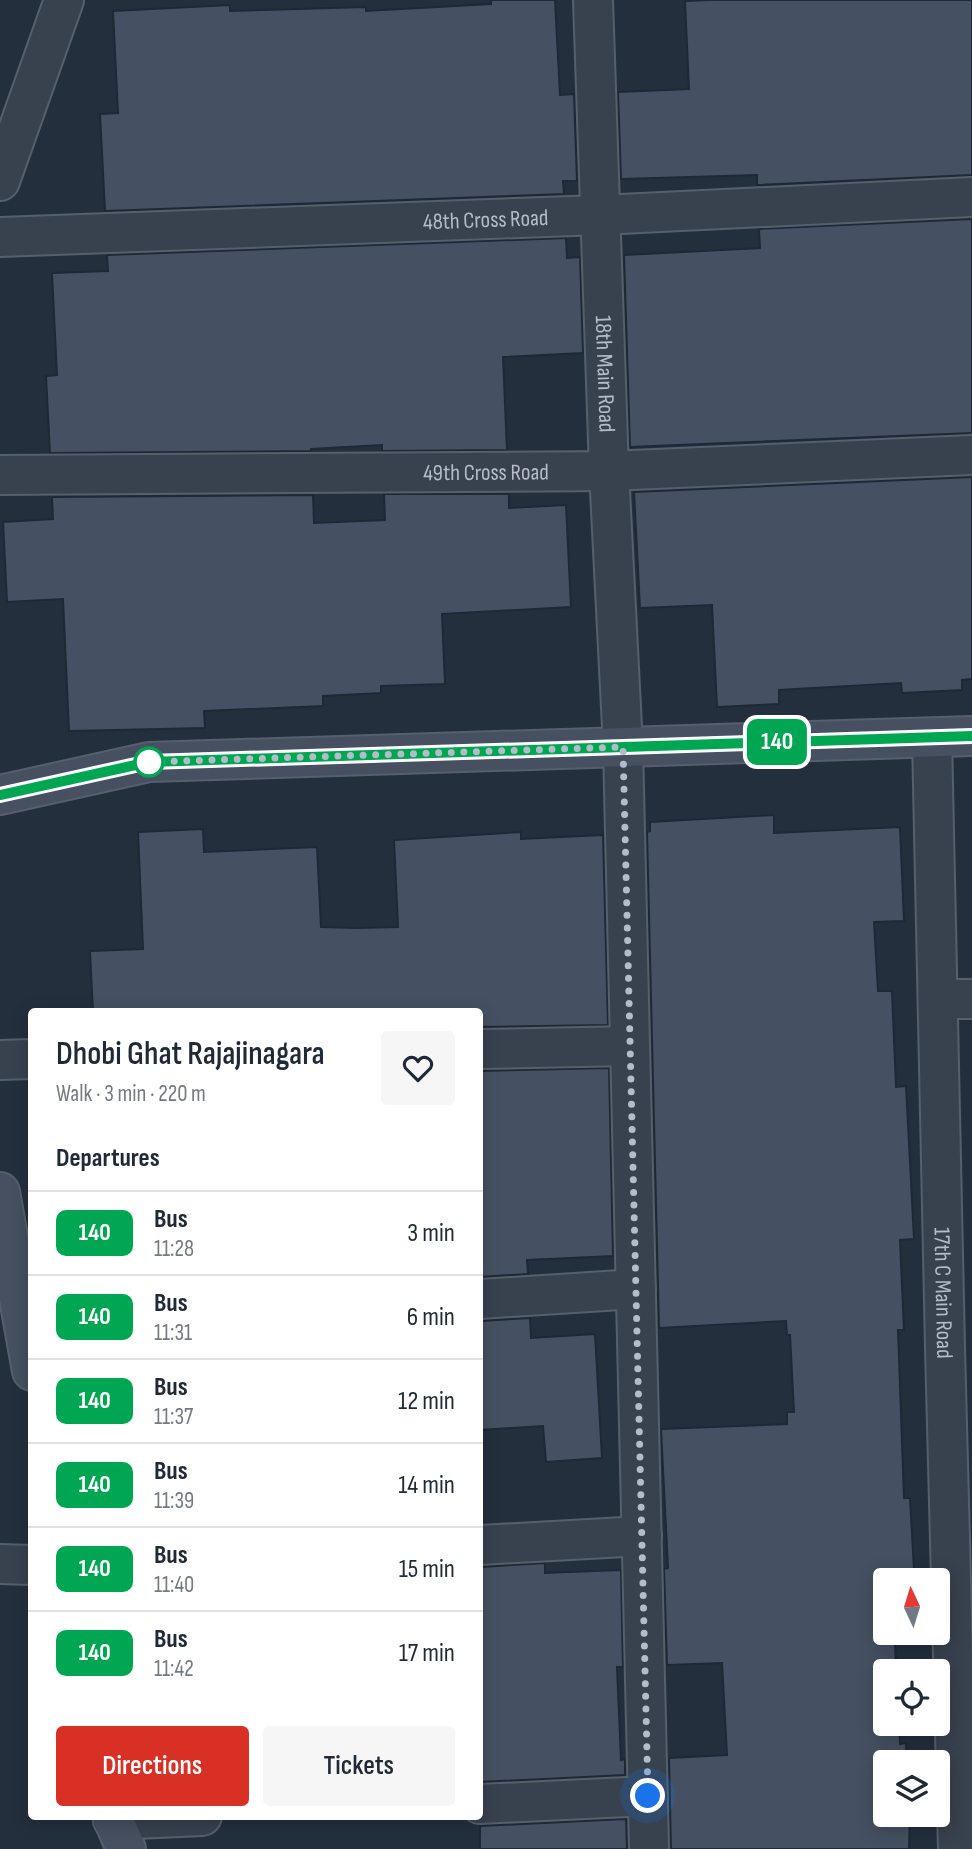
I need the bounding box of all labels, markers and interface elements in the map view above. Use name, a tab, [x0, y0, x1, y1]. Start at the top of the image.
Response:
street label: 48th Cross Road	[423, 204, 549, 236]
street label: 18th Main Road	[589, 315, 621, 433]
street label: 49th Cross Road	[423, 458, 549, 487]
line badge: 140	[737, 719, 817, 765]
text: 140	[761, 727, 793, 756]
unlabelled marker	[134, 747, 164, 777]
button: heart	[381, 1031, 455, 1105]
text: Dhobi Ghat Rajajinagara	[56, 1034, 325, 1074]
text: Walk · 3 min · 220 m	[56, 1080, 206, 1108]
text: Departures	[56, 1143, 160, 1174]
text: Bus	[154, 1204, 188, 1235]
text: 140	[78, 1218, 111, 1247]
text: 3 min	[407, 1218, 455, 1249]
street label: 17th C Main Road	[927, 1227, 958, 1359]
text: 11:28	[154, 1235, 194, 1263]
text: Bus	[154, 1288, 188, 1319]
text: 140	[78, 1302, 111, 1331]
text: 6 min	[407, 1302, 455, 1333]
text: 11:31	[154, 1319, 192, 1347]
text: Bus	[154, 1372, 188, 1403]
text: 140	[78, 1386, 111, 1415]
text: 12 min	[398, 1386, 455, 1417]
text: 11:37	[154, 1403, 193, 1431]
text: Bus	[154, 1456, 188, 1487]
text: 140	[78, 1470, 111, 1499]
text: 14 min	[398, 1470, 455, 1501]
text: 11:39	[154, 1487, 194, 1515]
text: Bus	[154, 1540, 188, 1571]
text: 140	[78, 1554, 111, 1583]
text: 15 min	[399, 1554, 455, 1585]
north arrow	[873, 1568, 950, 1645]
map controls	[873, 1568, 950, 1827]
text: 11:40	[154, 1571, 194, 1599]
text: Bus	[154, 1624, 188, 1655]
text: 140	[78, 1638, 111, 1667]
text: 17 min	[399, 1638, 455, 1669]
text: 11:42	[154, 1655, 194, 1683]
button: locate	[873, 1659, 950, 1736]
button: Directions	[56, 1726, 249, 1806]
button: Tickets	[263, 1726, 455, 1806]
button: layers	[873, 1750, 950, 1827]
your location	[630, 1778, 665, 1813]

